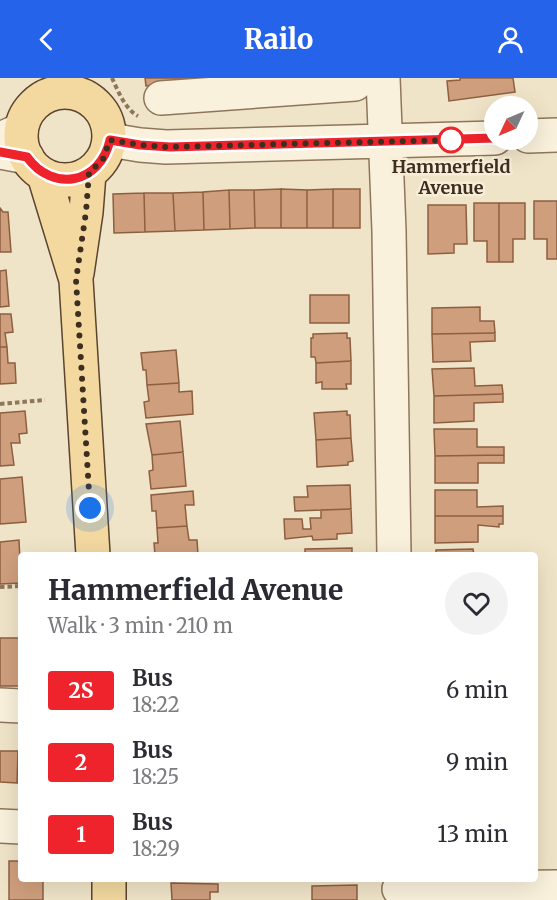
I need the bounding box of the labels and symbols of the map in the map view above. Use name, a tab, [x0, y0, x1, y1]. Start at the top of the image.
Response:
north arrow	[484, 96, 538, 150]
marker: Hammerfield Avenue	[438, 127, 464, 153]
place label: Hammerfield Avenue	[391, 155, 511, 199]
your location	[75, 493, 105, 523]

